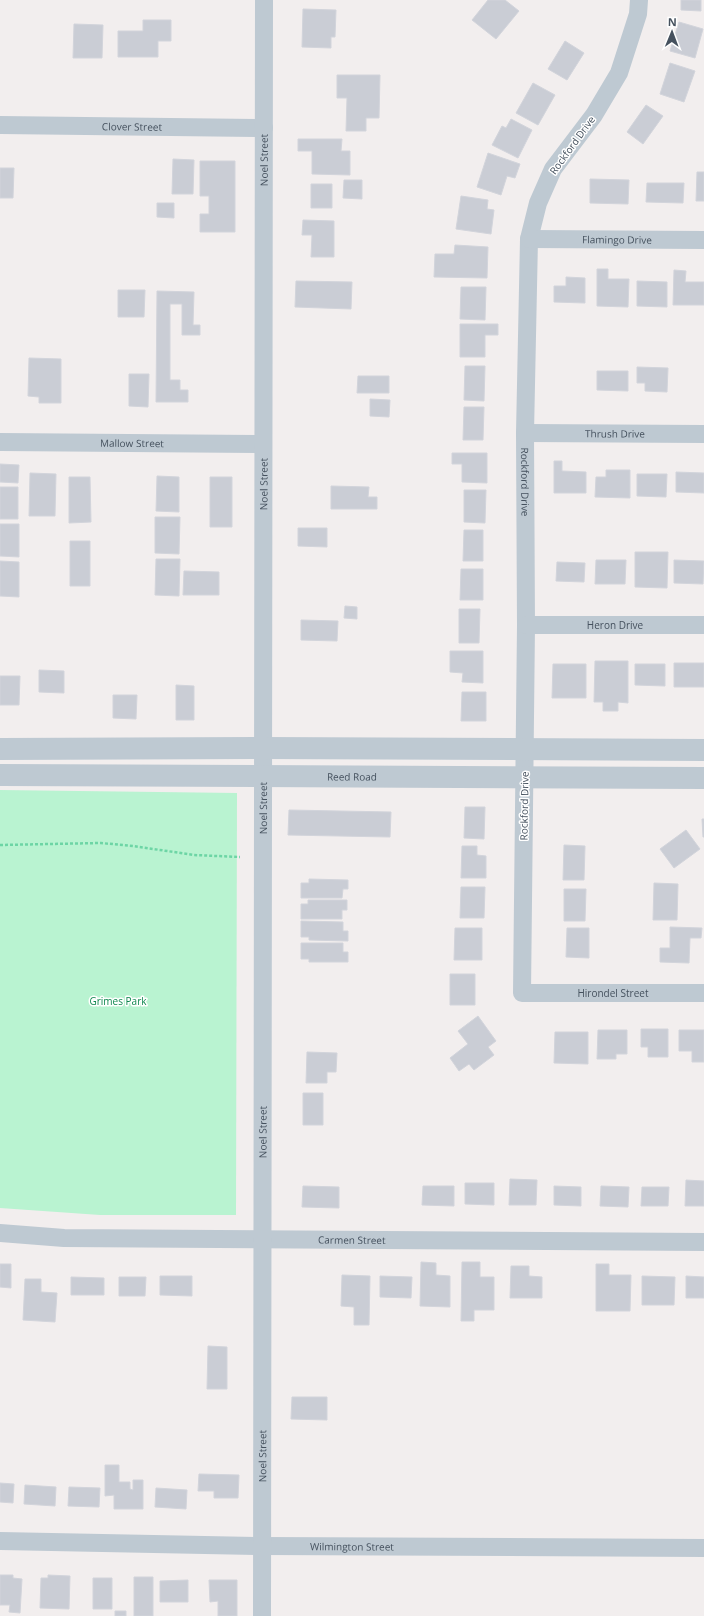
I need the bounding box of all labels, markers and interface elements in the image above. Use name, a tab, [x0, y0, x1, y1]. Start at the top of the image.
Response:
north arrow	[652, 12, 692, 52]
text: N	[668, 14, 677, 29]
street label: Rockford Drive	[546, 113, 598, 177]
street label: Clover Street	[102, 119, 163, 134]
street label: Noel Street	[257, 133, 271, 186]
street label: Flamingo Drive	[582, 232, 652, 247]
street label: Thrush Drive	[585, 426, 645, 441]
street label: Mallow Street	[100, 436, 164, 450]
street label: Rockford Drive	[518, 447, 532, 517]
street label: Noel Street	[256, 457, 270, 510]
street label: Heron Drive	[587, 618, 644, 632]
street label: Reed Road	[327, 769, 377, 784]
street label: Rockford Drive	[516, 771, 532, 841]
street label: Noel Street	[256, 781, 270, 834]
street label: Hirondel Street	[577, 986, 649, 1000]
park label: Grimes Park	[89, 994, 147, 1008]
street label: Noel Street	[256, 1105, 270, 1158]
street label: Carmen Street	[318, 1233, 386, 1247]
street label: Noel Street	[255, 1429, 269, 1482]
street label: Wilmington Street	[310, 1539, 394, 1554]

